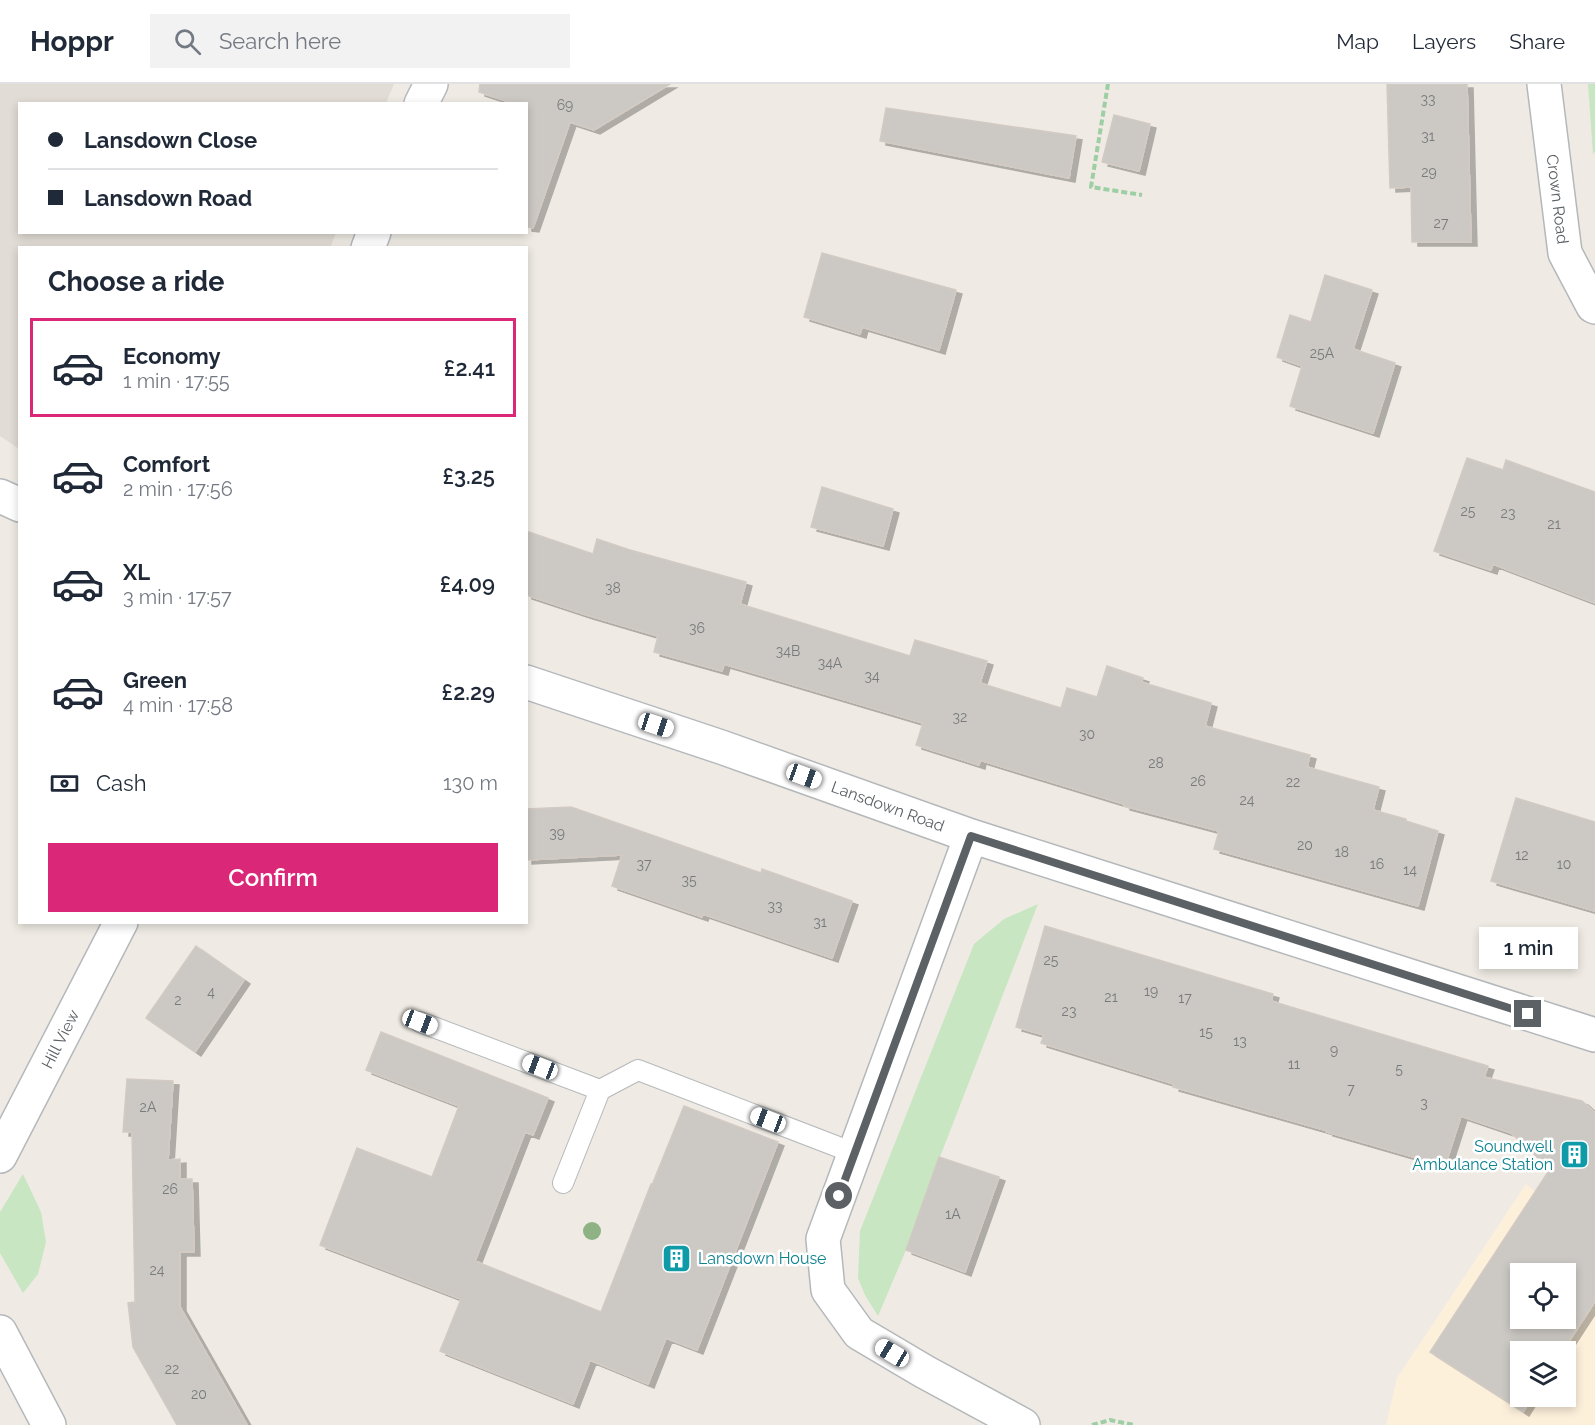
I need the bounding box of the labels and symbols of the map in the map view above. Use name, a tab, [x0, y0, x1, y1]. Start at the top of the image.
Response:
house number: 33	[1421, 91, 1435, 107]
house number: 69	[557, 97, 573, 113]
house number: 31	[1421, 128, 1435, 144]
street label: Crown Road	[1543, 153, 1572, 245]
house number: 29	[1421, 164, 1437, 180]
house number: 27	[1434, 215, 1449, 231]
house number: 25A	[1310, 345, 1335, 361]
house number: 25	[1461, 503, 1476, 519]
house number: 23	[1501, 505, 1515, 521]
house number: 21	[1547, 516, 1561, 532]
house number: 38	[605, 580, 621, 596]
house number: 36	[689, 620, 705, 636]
house number: 34B	[776, 643, 800, 659]
house number: 34A	[818, 655, 843, 671]
house number: 34	[864, 668, 880, 684]
house number: 32	[953, 709, 967, 725]
car	[636, 711, 676, 739]
house number: 30	[1079, 726, 1095, 742]
house number: 28	[1148, 755, 1164, 771]
car	[784, 761, 824, 791]
house number: 26	[1190, 773, 1206, 789]
house number: 22	[1286, 774, 1300, 790]
street label: Lansdown Road	[829, 777, 947, 836]
house number: 24	[1240, 792, 1255, 808]
house number: 39	[549, 825, 565, 841]
house number: 20	[1297, 837, 1313, 853]
house number: 18	[1335, 844, 1349, 860]
house number: 12	[1515, 847, 1529, 863]
house number: 37	[637, 856, 652, 872]
house number: 16	[1370, 856, 1384, 872]
house number: 10	[1557, 856, 1571, 872]
house number: 14	[1403, 862, 1417, 878]
house number: 35	[681, 872, 697, 888]
house number: 33	[768, 898, 782, 914]
house number: 31	[813, 914, 827, 930]
callout: 1 min	[1478, 927, 1577, 969]
house number: 25	[1044, 952, 1059, 968]
house number: 19	[1144, 983, 1158, 999]
house number: 4	[207, 984, 215, 1000]
house number: 21	[1104, 989, 1118, 1005]
house number: 17	[1178, 990, 1192, 1006]
house number: 2	[174, 992, 182, 1008]
route end	[1514, 1000, 1541, 1027]
house number: 23	[1062, 1003, 1076, 1019]
street label: Hill View	[38, 1007, 83, 1072]
car	[400, 1007, 440, 1037]
house number: 15	[1199, 1024, 1213, 1040]
house number: 13	[1233, 1033, 1247, 1049]
house number: 9	[1330, 1042, 1338, 1058]
car	[520, 1052, 560, 1082]
house number: 11	[1288, 1056, 1300, 1072]
house number: 5	[1395, 1061, 1403, 1077]
house number: 7	[1347, 1081, 1355, 1097]
house number: 3	[1420, 1095, 1428, 1111]
house number: 2A	[140, 1099, 157, 1115]
car	[748, 1105, 788, 1135]
place label: Soundwell Ambulance Station	[1412, 1137, 1554, 1174]
building icon: Soundwell Ambulance Station	[1558, 1139, 1590, 1171]
house number: 26	[162, 1181, 178, 1197]
route start	[825, 1182, 852, 1209]
house number: 1A	[945, 1206, 961, 1222]
building icon: Lansdown House	[661, 1242, 693, 1274]
place label: Lansdown House	[698, 1249, 827, 1268]
house number: 24	[150, 1262, 165, 1278]
car	[872, 1336, 912, 1370]
house number: 22	[165, 1361, 179, 1377]
house number: 20	[191, 1386, 207, 1402]

